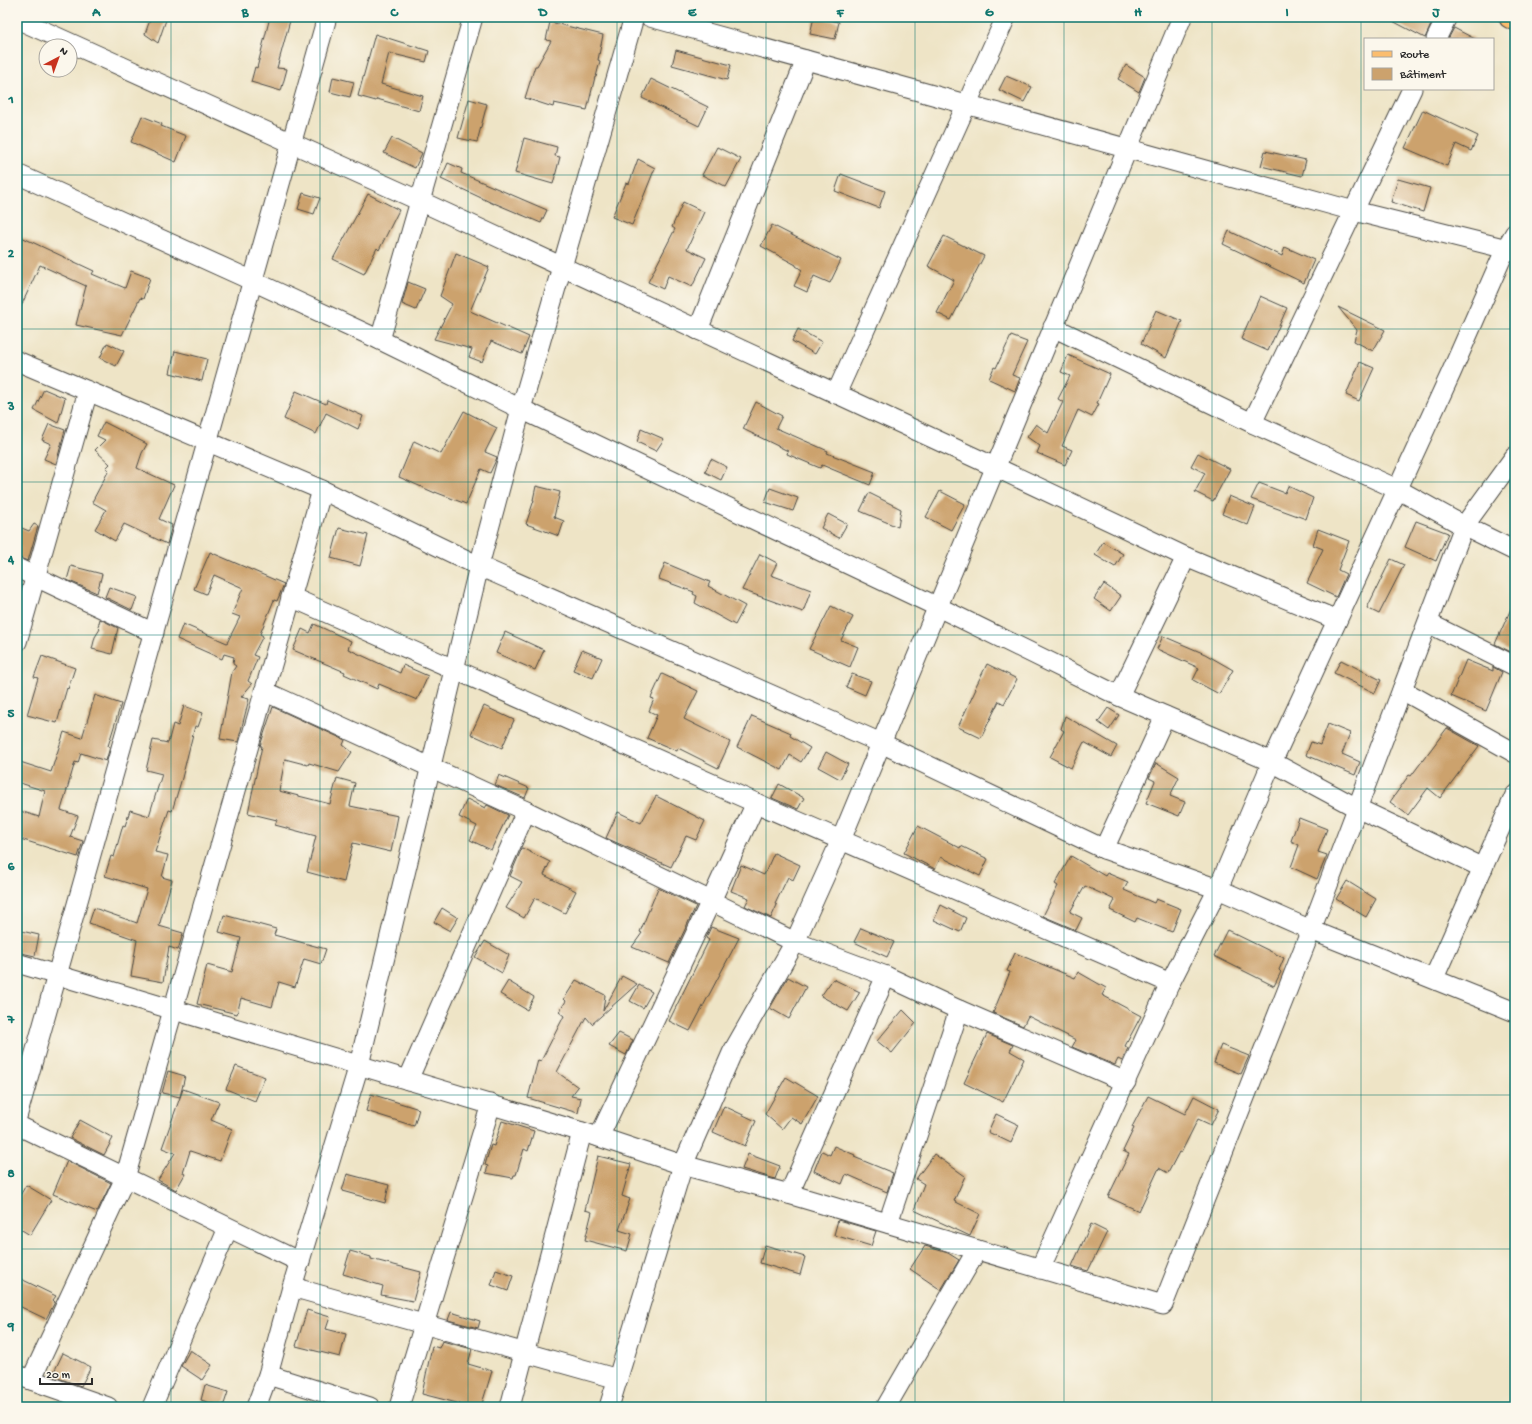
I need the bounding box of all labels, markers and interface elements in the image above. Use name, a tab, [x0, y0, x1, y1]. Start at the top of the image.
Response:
text: A	[91, 6, 101, 21]
text: B	[241, 6, 250, 21]
text: C	[389, 6, 399, 21]
text: D	[538, 6, 548, 21]
text: E	[688, 6, 697, 21]
text: F	[836, 6, 845, 21]
text: G	[985, 6, 994, 21]
text: H	[1134, 6, 1142, 21]
text: I	[1285, 6, 1289, 21]
text: J	[1432, 6, 1441, 21]
north arrow	[38, 38, 78, 78]
legend	[1364, 38, 1494, 90]
text: N	[57, 45, 70, 59]
text: Route	[1400, 49, 1430, 63]
text: Bâtiment	[1399, 69, 1447, 83]
text: 1	[7, 93, 14, 108]
text: 2	[8, 247, 15, 262]
text: 3	[7, 400, 15, 415]
text: 4	[7, 553, 15, 568]
text: 5	[8, 707, 15, 722]
text: 6	[8, 860, 15, 875]
text: 7	[7, 1013, 16, 1028]
text: 8	[7, 1167, 15, 1182]
text: 9	[7, 1320, 15, 1335]
scale bar	[40, 1360, 92, 1386]
text: 20 m	[46, 1369, 71, 1383]

